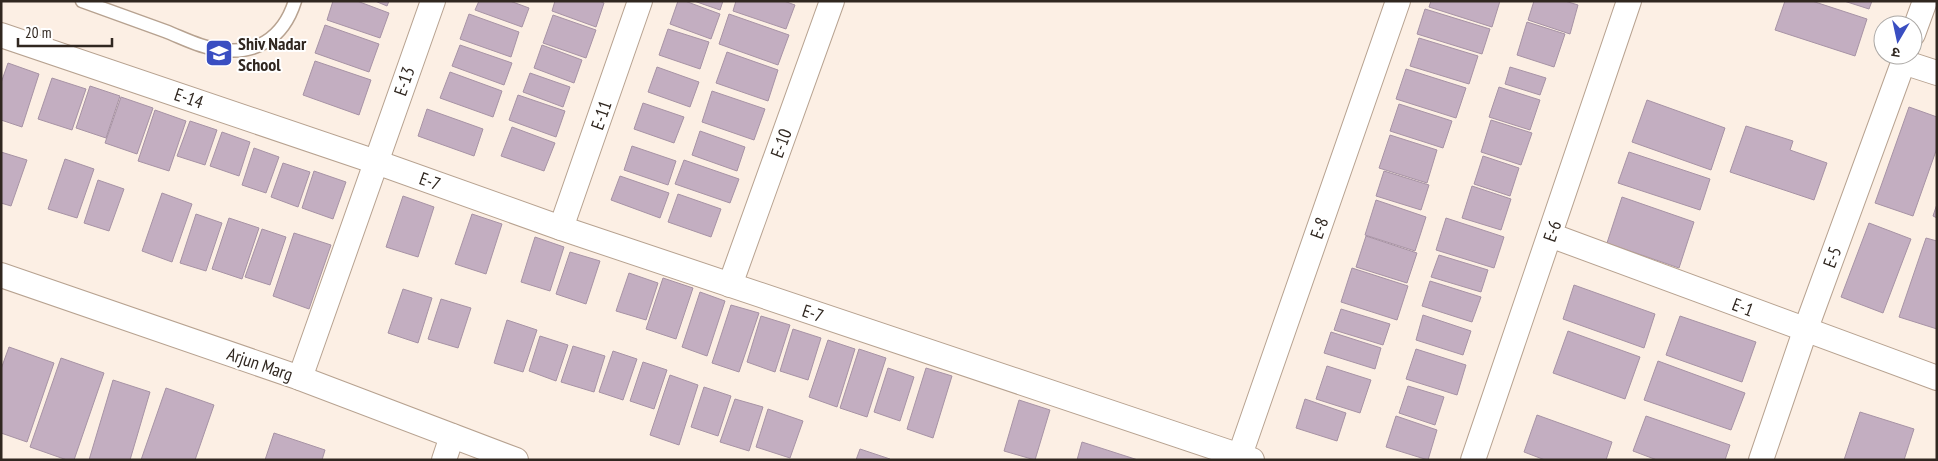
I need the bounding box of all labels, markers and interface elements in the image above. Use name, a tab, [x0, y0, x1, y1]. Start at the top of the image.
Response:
scale bar	[18, 15, 111, 47]
north arrow	[1873, 15, 1923, 65]
text: 20 m	[25, 23, 51, 42]
place label: Shiv Nadar School	[238, 32, 307, 76]
school or university icon: Shiv Nadar School	[204, 38, 234, 68]
text: उ	[1890, 43, 1901, 62]
street label: E-13	[388, 63, 420, 99]
street label: E-14	[171, 82, 207, 114]
street label: E-11	[585, 97, 617, 133]
street label: E-10	[765, 125, 797, 161]
street label: E-7	[416, 167, 444, 195]
street label: E-8	[1305, 214, 1333, 242]
street label: E-6	[1538, 217, 1566, 245]
street label: E-5	[1818, 243, 1846, 271]
street label: E-1	[1729, 292, 1757, 322]
street label: E-7	[799, 299, 827, 327]
street label: Arjun Marg	[224, 342, 296, 386]

